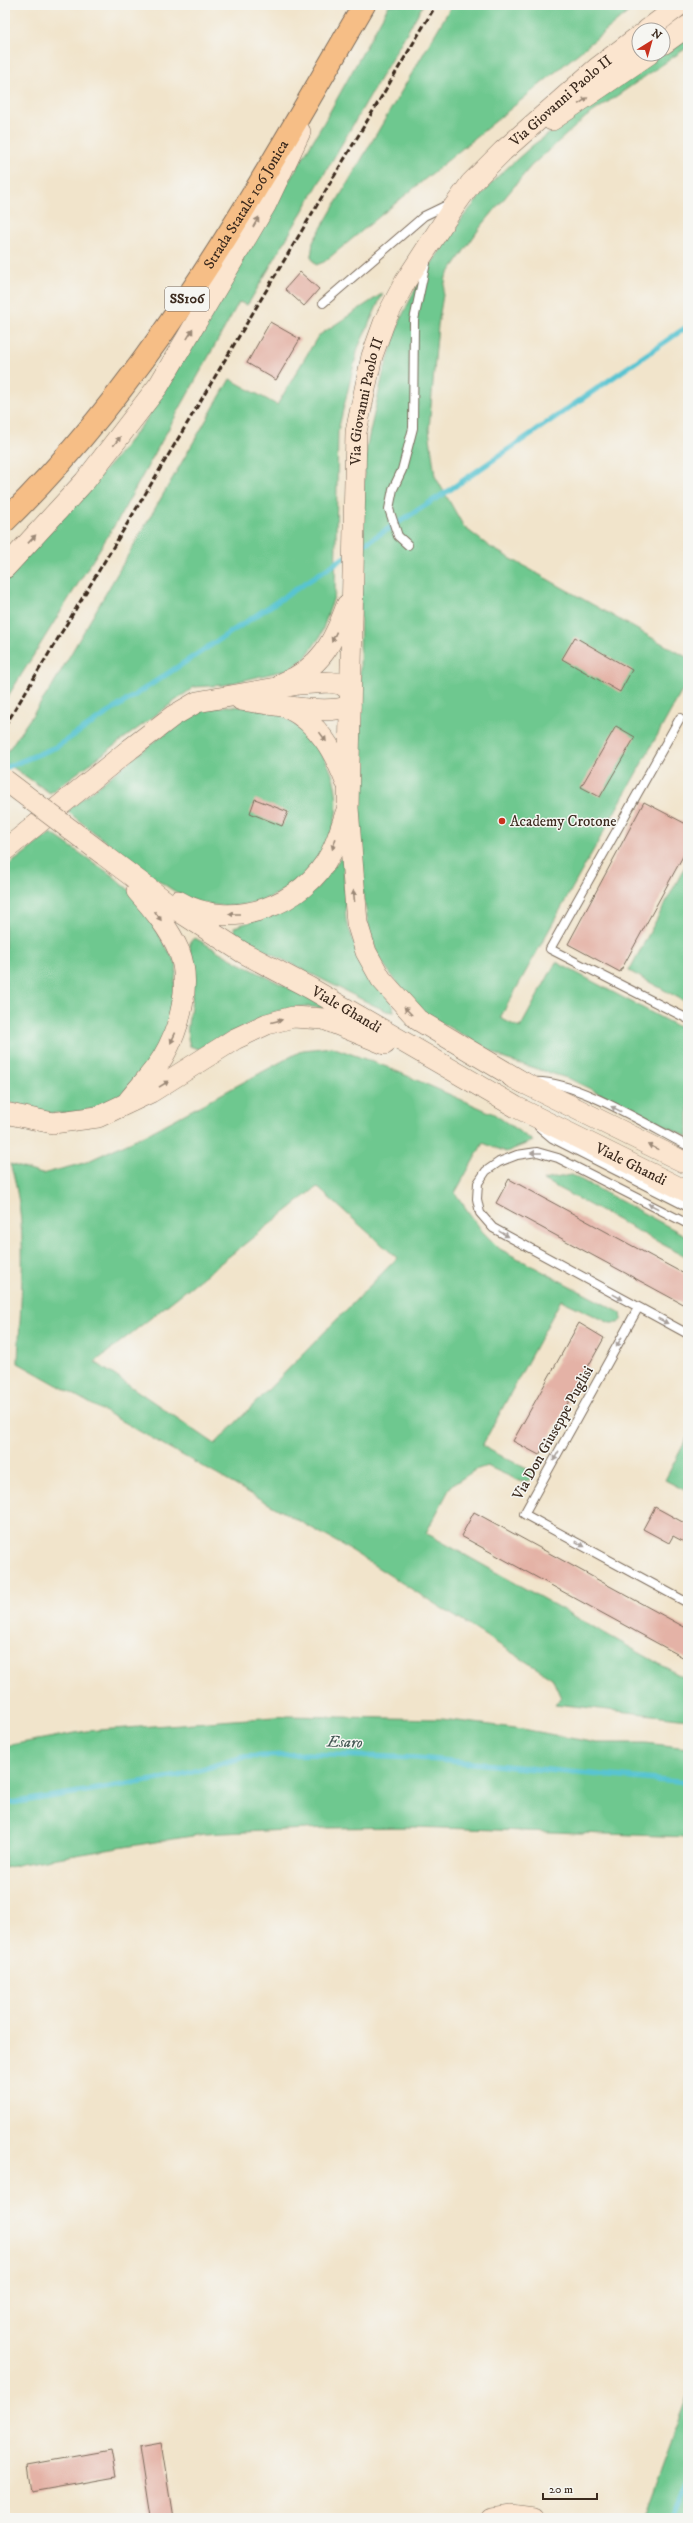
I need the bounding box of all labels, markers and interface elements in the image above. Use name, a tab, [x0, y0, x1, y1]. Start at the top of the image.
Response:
north arrow	[631, 22, 671, 62]
text: N	[649, 27, 664, 43]
street label: Via Giovanni Paolo II	[505, 51, 616, 151]
one-way arrow	[578, 97, 588, 105]
street label: Strada Statale 106 Jonica	[199, 136, 293, 272]
one-way arrow	[252, 216, 259, 228]
road number: SS106	[165, 287, 209, 311]
one-way arrow	[186, 328, 193, 340]
street label: Via Giovanni Paolo II	[346, 335, 387, 466]
one-way arrow	[113, 436, 122, 447]
one-way arrow	[27, 534, 36, 544]
one-way arrow	[331, 632, 337, 643]
one-way arrow	[319, 732, 327, 742]
place label: Academy Crotone	[510, 812, 616, 831]
marker: Academy Crotone	[497, 816, 507, 826]
one-way arrow	[331, 839, 337, 851]
one-way arrow	[351, 890, 357, 902]
one-way arrow	[154, 911, 162, 921]
one-way arrow	[227, 911, 240, 917]
street label: Viale Ghandi	[307, 981, 385, 1037]
one-way arrow	[403, 1006, 413, 1016]
one-way arrow	[271, 1018, 283, 1024]
one-way arrow	[170, 1032, 176, 1044]
one-way arrow	[159, 1080, 169, 1088]
one-way arrow	[610, 1106, 622, 1113]
street label: Viale Ghandi	[591, 1138, 670, 1190]
one-way arrow	[647, 1143, 659, 1150]
one-way arrow	[529, 1150, 542, 1156]
one-way arrow	[647, 1203, 659, 1209]
one-way arrow	[498, 1230, 510, 1237]
one-way arrow	[612, 1293, 623, 1300]
one-way arrow	[657, 1318, 669, 1324]
one-way arrow	[616, 1336, 623, 1348]
street label: Via Don Giuseppe Puglisi	[508, 1363, 598, 1504]
one-way arrow	[553, 1450, 560, 1462]
one-way arrow	[574, 1541, 586, 1547]
water label: Esaro	[326, 1731, 363, 1753]
scale bar	[543, 2475, 597, 2501]
text: 20 m	[549, 2482, 573, 2497]

